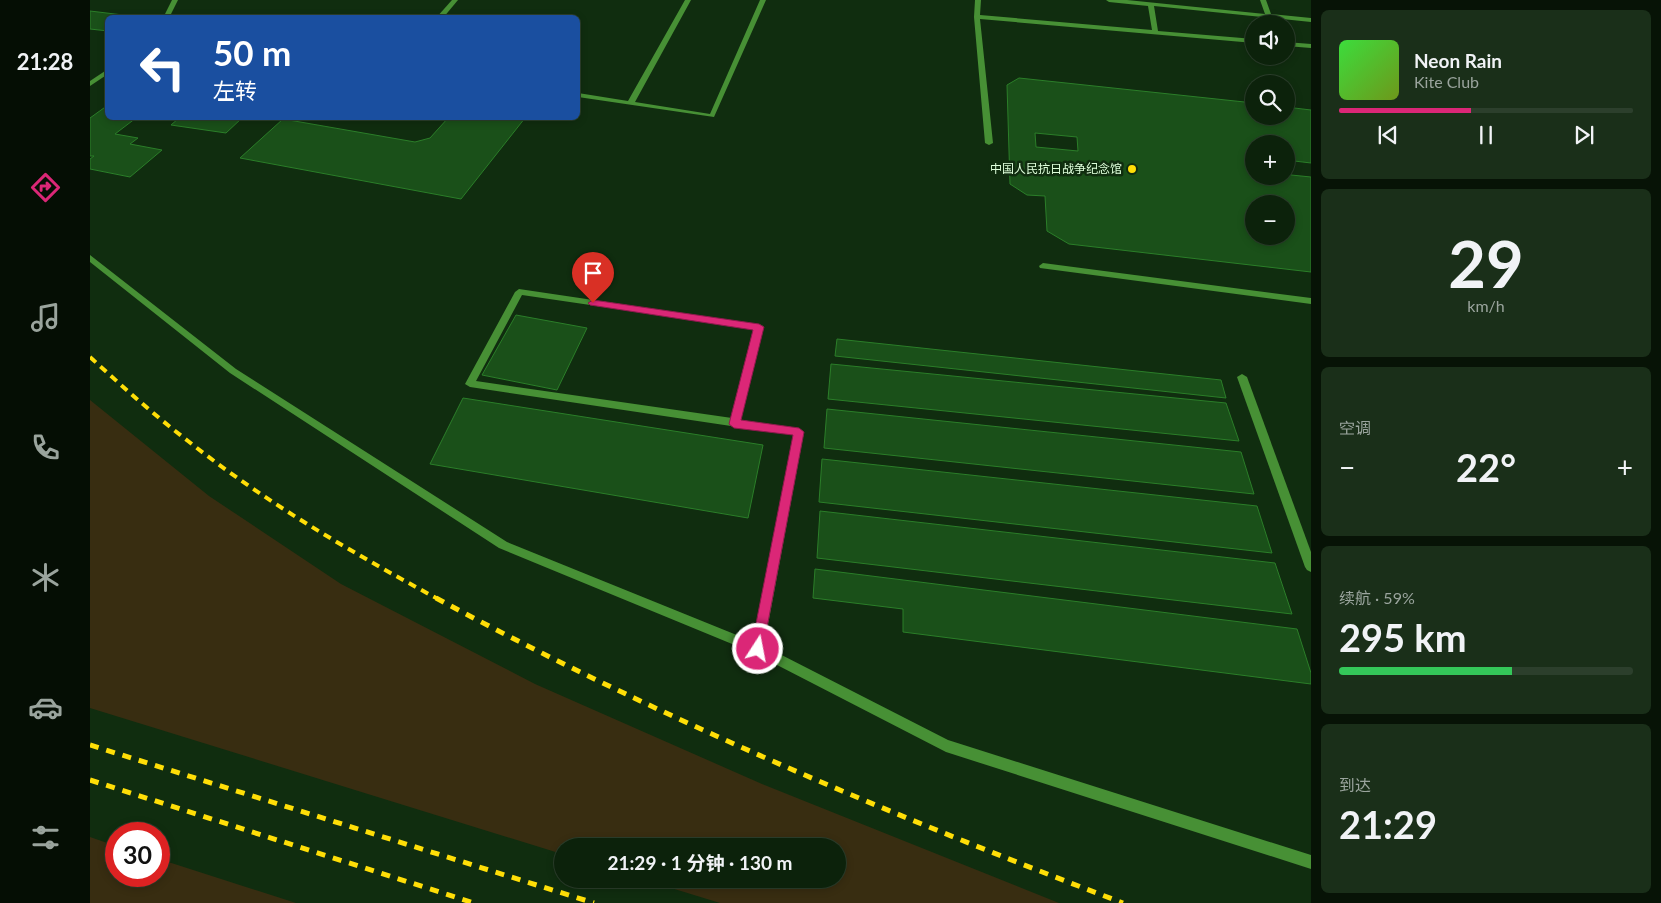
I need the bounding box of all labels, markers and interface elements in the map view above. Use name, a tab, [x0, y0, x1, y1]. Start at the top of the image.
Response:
map controls	[1245, 15, 1295, 245]
button: sound	[1245, 15, 1295, 65]
text: 50 m	[213, 31, 291, 73]
icon: left	[130, 35, 195, 100]
text: 21:28	[17, 48, 73, 75]
text: Neon Rain	[1414, 49, 1502, 72]
text: Kite Club	[1414, 72, 1479, 91]
button: search	[1245, 75, 1295, 125]
text: 左转	[213, 77, 257, 104]
icon: previous	[1374, 121, 1402, 149]
icon: pause	[1472, 121, 1500, 149]
icon: next	[1570, 121, 1598, 149]
button: +	[1245, 135, 1295, 185]
place label: 中国人民抗日战争纪念馆	[990, 161, 1122, 176]
marker: 中国人民抗日战争纪念馆	[1126, 163, 1138, 175]
icon: directions	[28, 170, 63, 205]
button: −	[1245, 195, 1295, 245]
text: 29	[1448, 224, 1524, 302]
pin	[572, 252, 614, 303]
icon: arrive	[579, 259, 607, 287]
text: km/h	[1467, 296, 1505, 315]
icon: music	[28, 300, 63, 335]
text: 空调	[1339, 418, 1371, 437]
icon: phone	[28, 430, 63, 465]
text: 22°	[1456, 444, 1516, 490]
text: −	[1339, 450, 1355, 484]
text: +	[1617, 450, 1633, 484]
icon: climate	[28, 560, 63, 595]
text: 续航 · 59%	[1339, 588, 1415, 607]
text: 295 km	[1339, 614, 1467, 660]
position arrow	[731, 622, 783, 674]
icon: car	[28, 690, 63, 725]
text: 到达	[1339, 775, 1371, 794]
text: 21:29	[1339, 801, 1437, 847]
icon: filters	[28, 820, 63, 855]
speed limit sign: 30	[105, 822, 170, 887]
text: 21:29 · 1 分钟 · 130 m	[607, 851, 793, 874]

